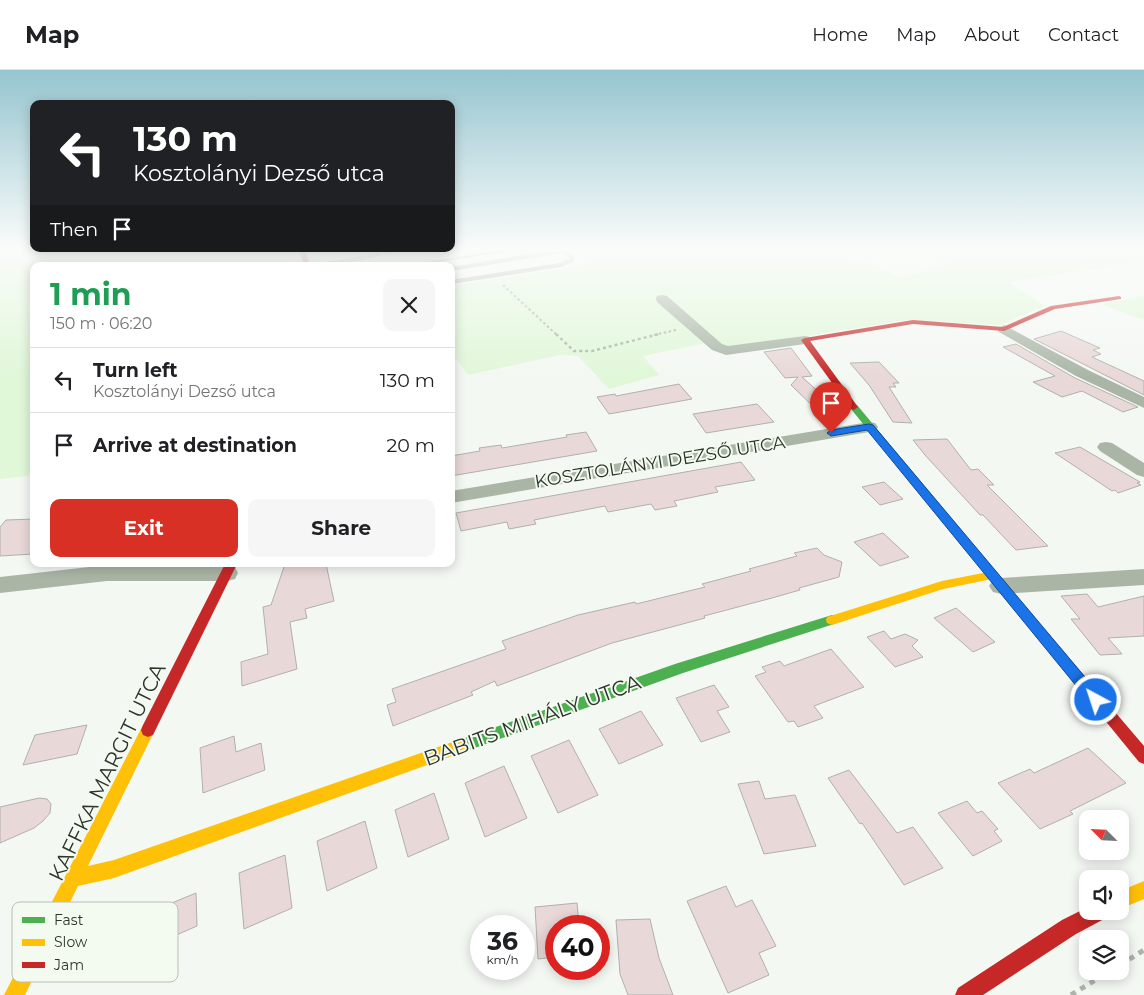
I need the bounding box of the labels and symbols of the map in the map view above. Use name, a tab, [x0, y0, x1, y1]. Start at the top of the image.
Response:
pin	[810, 382, 852, 433]
street label: KOSZTOLÁNYI DEZSŐ UTCA	[533, 431, 787, 493]
street label: KAFFKA MARGIT UTCA	[43, 658, 171, 885]
street label: BABITS MIHÁLY UTCA	[420, 669, 645, 771]
position arrow	[1069, 673, 1121, 725]
north arrow	[1079, 810, 1129, 860]
legend	[12, 902, 178, 982]
text: Fast	[54, 911, 84, 929]
speed limit sign: 40	[545, 915, 610, 980]
text: Slow	[54, 933, 88, 951]
text: Jam	[53, 956, 84, 974]

